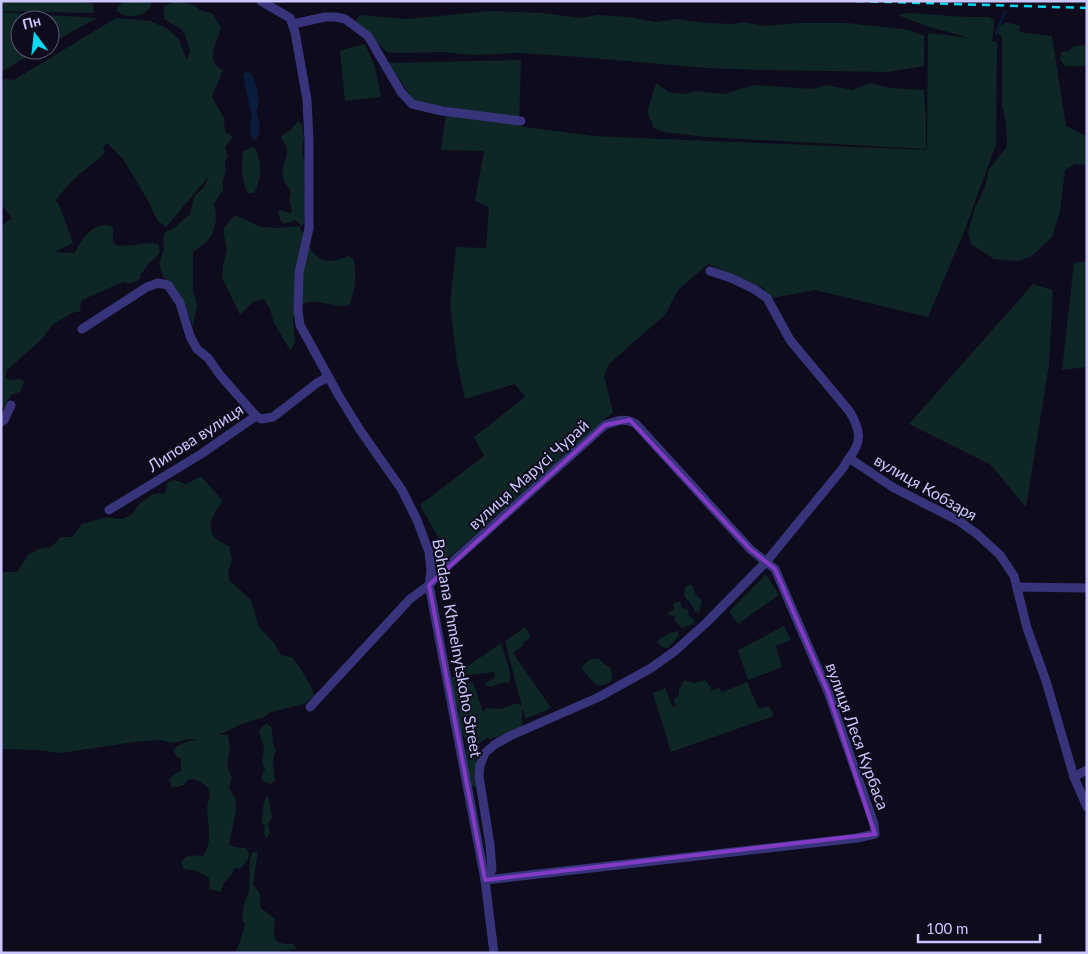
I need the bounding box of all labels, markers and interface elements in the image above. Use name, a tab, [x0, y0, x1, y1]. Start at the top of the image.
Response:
north arrow	[10, 10, 60, 60]
text: Пн	[20, 11, 43, 33]
street label: Липова вулиця	[143, 399, 246, 476]
street label: вулиця Марусі Чурай	[464, 415, 592, 533]
street label: вулиця Кобзаря	[871, 450, 981, 524]
street label: Bohdana Khmelnytskoho Street	[429, 537, 487, 759]
street label: вулиця Леся Курбаса	[823, 660, 893, 812]
scale bar	[918, 912, 1040, 944]
text: 100 m	[926, 919, 968, 937]

